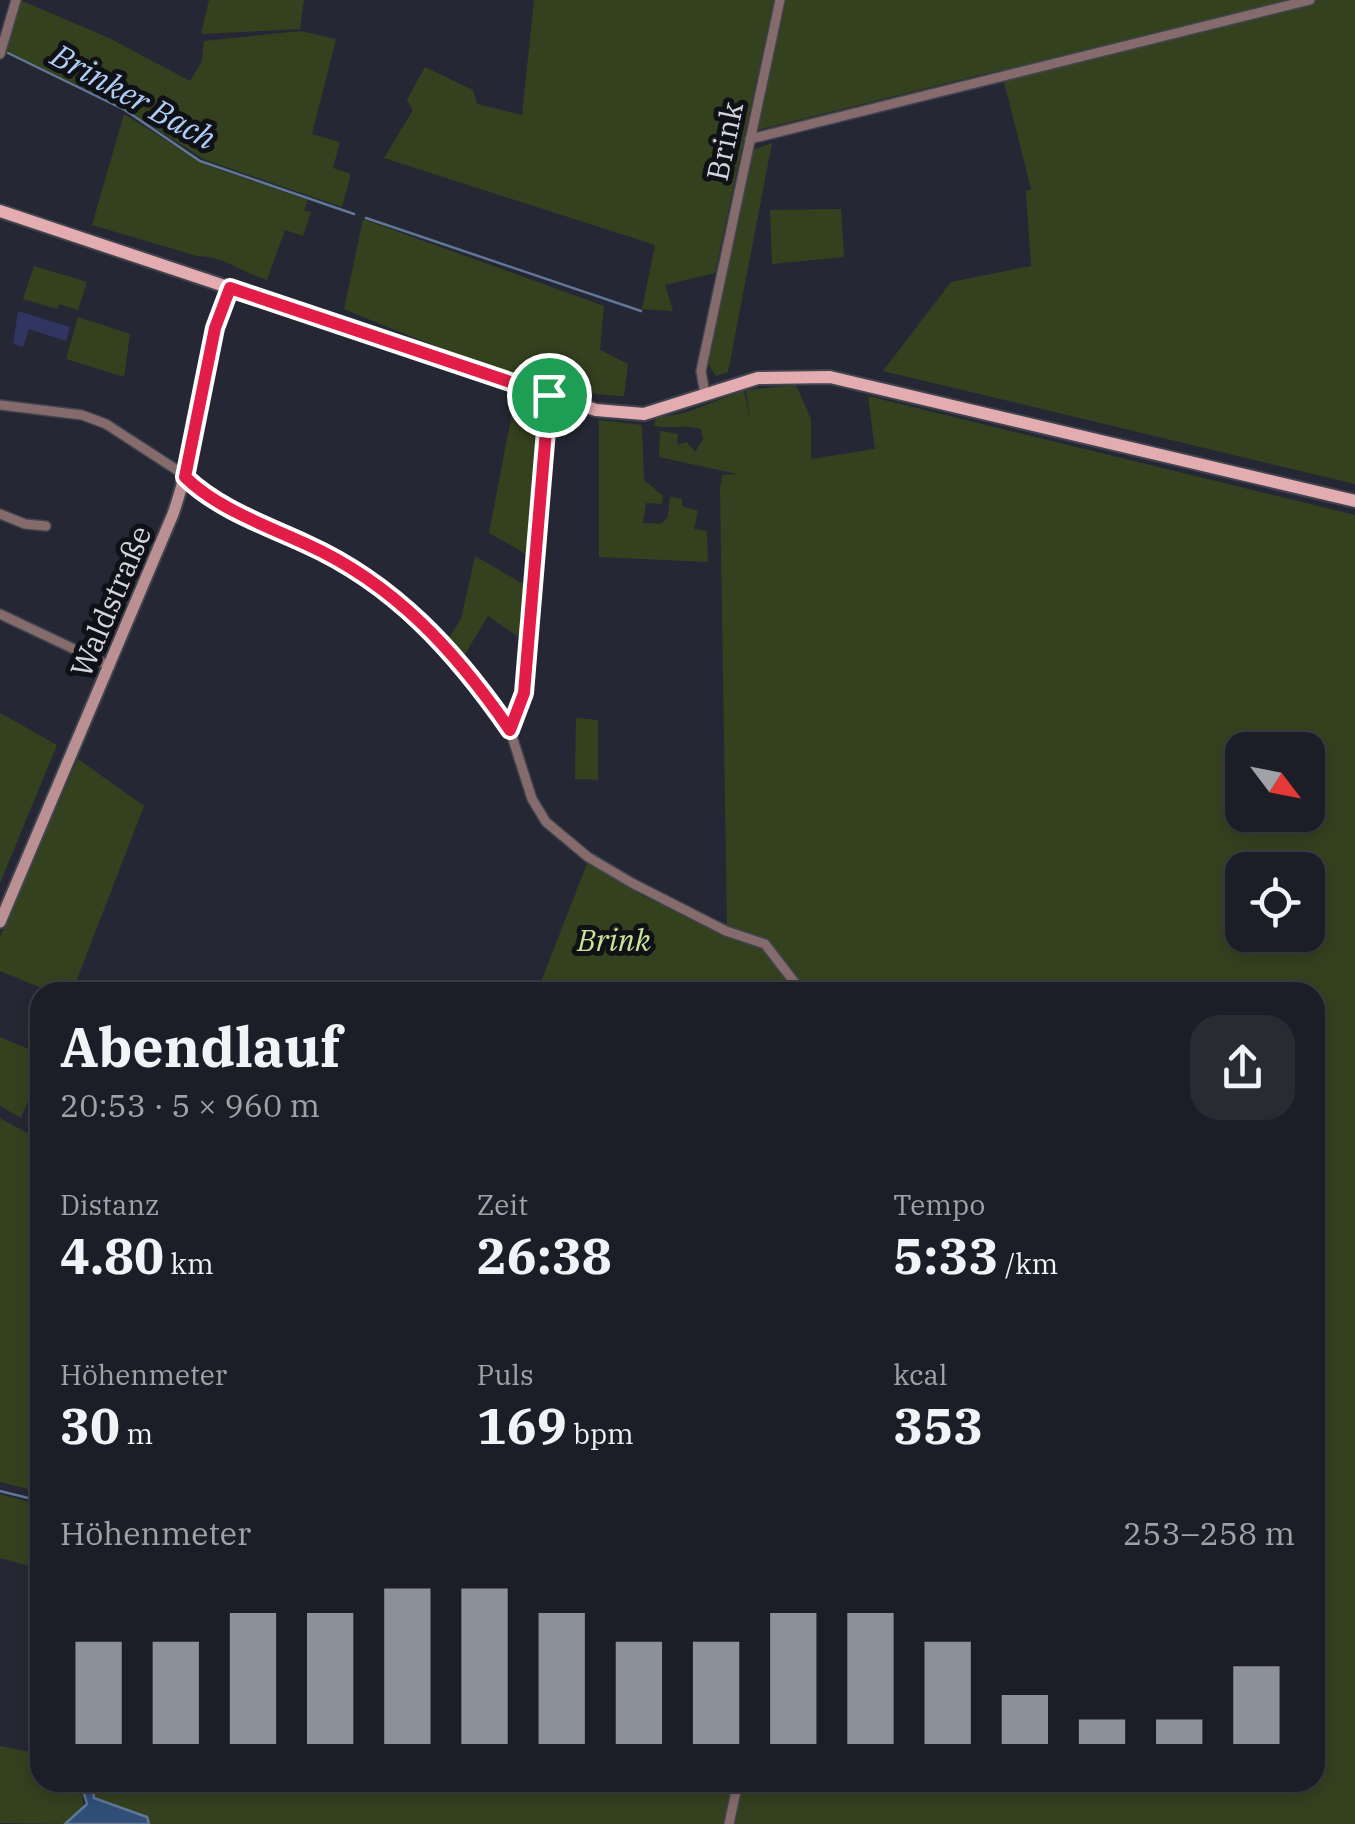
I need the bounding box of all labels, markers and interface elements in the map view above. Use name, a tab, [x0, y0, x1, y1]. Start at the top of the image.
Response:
water label: Brinker Bach	[43, 33, 224, 159]
street label: Brink	[697, 98, 751, 184]
pin	[507, 353, 592, 438]
icon: arrive	[522, 368, 577, 423]
street label: Waldstraße	[61, 519, 159, 683]
north arrow	[1225, 732, 1325, 832]
map controls	[1225, 732, 1325, 952]
button: locate	[1225, 852, 1325, 952]
park label: Brink	[576, 920, 651, 959]
text: Abendlauf	[60, 1011, 341, 1082]
button: share	[1190, 1015, 1295, 1120]
text: 20:53 · 5 × 960 m	[60, 1084, 320, 1126]
text: Distanz	[60, 1186, 159, 1223]
text: Zeit	[477, 1186, 528, 1223]
text: Tempo	[893, 1186, 985, 1223]
text: 4.80	[60, 1223, 164, 1288]
text: 26:38	[477, 1223, 612, 1288]
text: 5:33	[893, 1223, 998, 1288]
text: km	[164, 1245, 214, 1282]
text: /km	[998, 1245, 1058, 1282]
text: Höhenmeter	[60, 1356, 227, 1393]
text: Puls	[477, 1356, 534, 1393]
text: kcal	[893, 1356, 947, 1393]
text: 30	[60, 1393, 120, 1458]
text: 169	[477, 1393, 567, 1458]
text: 353	[893, 1393, 983, 1458]
text: m	[120, 1415, 153, 1452]
text: bpm	[567, 1415, 634, 1452]
text: Höhenmeter	[60, 1512, 251, 1554]
text: 253–258 m	[1123, 1512, 1295, 1554]

